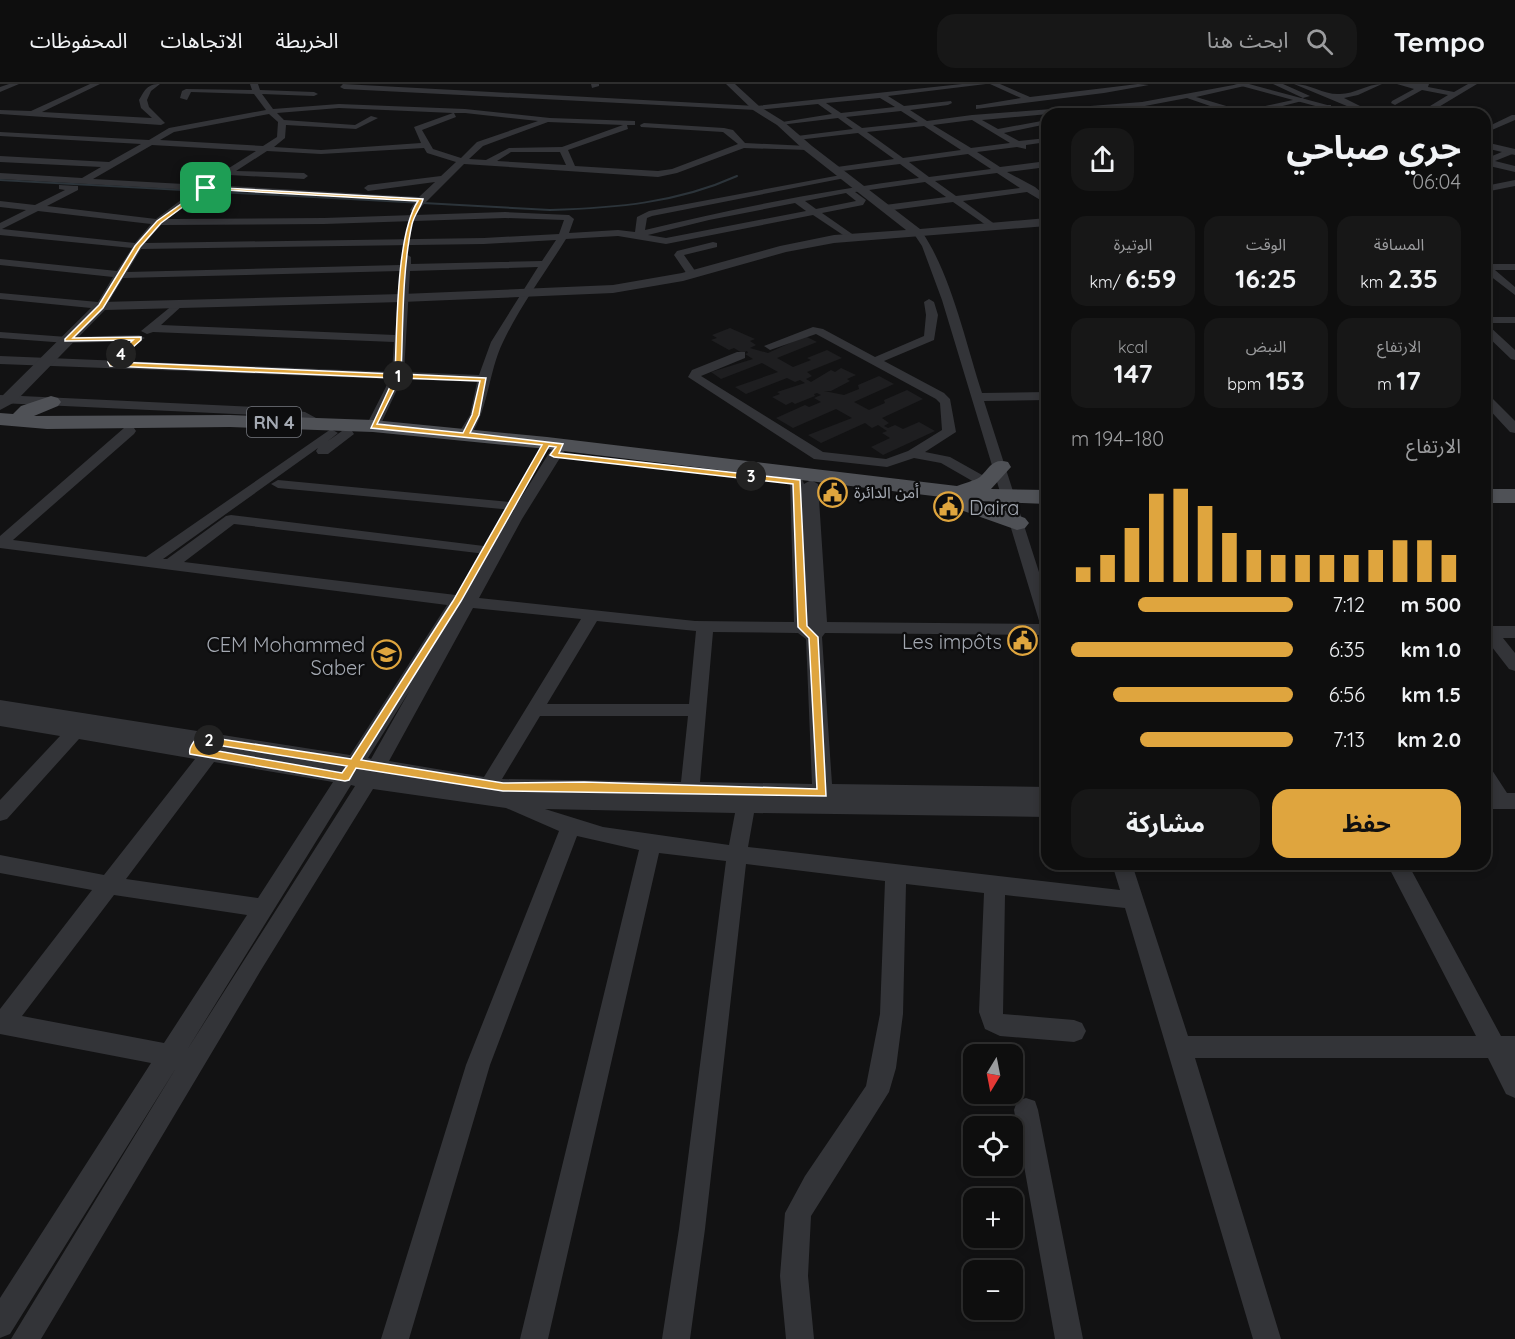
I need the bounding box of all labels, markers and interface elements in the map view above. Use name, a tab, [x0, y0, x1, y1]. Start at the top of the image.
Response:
search box	[937, 14, 1357, 68]
text: Tempo	[1393, 24, 1485, 59]
icon: search	[1303, 25, 1336, 58]
text: ابحث هنا	[1207, 26, 1288, 54]
text: المحفوظات	[30, 27, 127, 53]
text: الاتجاهات	[160, 27, 242, 53]
text: الخريطة	[275, 27, 338, 53]
text: جري صباحي	[1287, 126, 1461, 167]
button: share	[1071, 128, 1134, 191]
pin	[180, 162, 231, 213]
text: 06:04	[1412, 169, 1461, 194]
icon: arrive	[189, 171, 222, 204]
text: الوتيرة	[1114, 234, 1152, 254]
text: الوقت	[1246, 234, 1286, 254]
text: المسافة	[1374, 234, 1424, 254]
text: 6:59	[1125, 262, 1177, 295]
text: 16:25	[1235, 262, 1297, 295]
text: 2.35	[1388, 262, 1438, 295]
text: /km	[1089, 272, 1125, 292]
text: km	[1360, 272, 1388, 292]
text: النبض	[1246, 336, 1286, 356]
text: الارتفاع	[1377, 336, 1421, 356]
text: kcal	[1118, 337, 1148, 357]
pin: 4	[106, 339, 136, 369]
text: 4	[116, 344, 126, 364]
text: 147	[1114, 357, 1152, 390]
pin: 1	[383, 361, 413, 391]
text: 153	[1266, 364, 1305, 397]
text: 17	[1396, 364, 1421, 397]
text: 1	[395, 366, 401, 386]
text: bpm	[1227, 374, 1266, 394]
text: m	[1377, 374, 1396, 394]
road number: RN 4	[247, 407, 301, 437]
text: 180–194 m	[1071, 426, 1164, 451]
text: الارتفاع	[1406, 433, 1461, 458]
pin: 3	[736, 461, 766, 491]
text: 3	[747, 466, 755, 486]
public building icon: أمن الدائرة	[817, 476, 849, 508]
place label: أمن الدائرة	[854, 482, 919, 502]
public building icon: Daira	[932, 491, 964, 523]
place label: Daira	[969, 495, 1019, 520]
text: 7:12	[1333, 592, 1365, 617]
text: 500 m	[1401, 592, 1461, 617]
public building icon: Les impôts	[1007, 625, 1039, 657]
place label: Les impôts	[902, 629, 1002, 654]
place label: CEM Mohammed Saber	[207, 632, 365, 680]
text: 6:35	[1329, 637, 1365, 662]
text: 1.0 km	[1401, 637, 1461, 662]
school or university icon: CEM Mohammed Saber	[370, 639, 402, 671]
text: 6:56	[1329, 682, 1365, 707]
text: 1.5 km	[1401, 682, 1461, 707]
pin: 2	[194, 725, 224, 755]
text: 7:13	[1333, 727, 1365, 752]
text: 2.0 km	[1397, 727, 1461, 752]
text: 2	[204, 730, 214, 750]
button: مشاركة	[1071, 789, 1260, 858]
button: حفظ	[1272, 789, 1461, 858]
north arrow	[963, 1044, 1023, 1104]
map controls	[963, 1044, 1023, 1320]
button: locate	[963, 1116, 1023, 1176]
button: +	[963, 1188, 1023, 1248]
button: −	[963, 1260, 1023, 1320]

